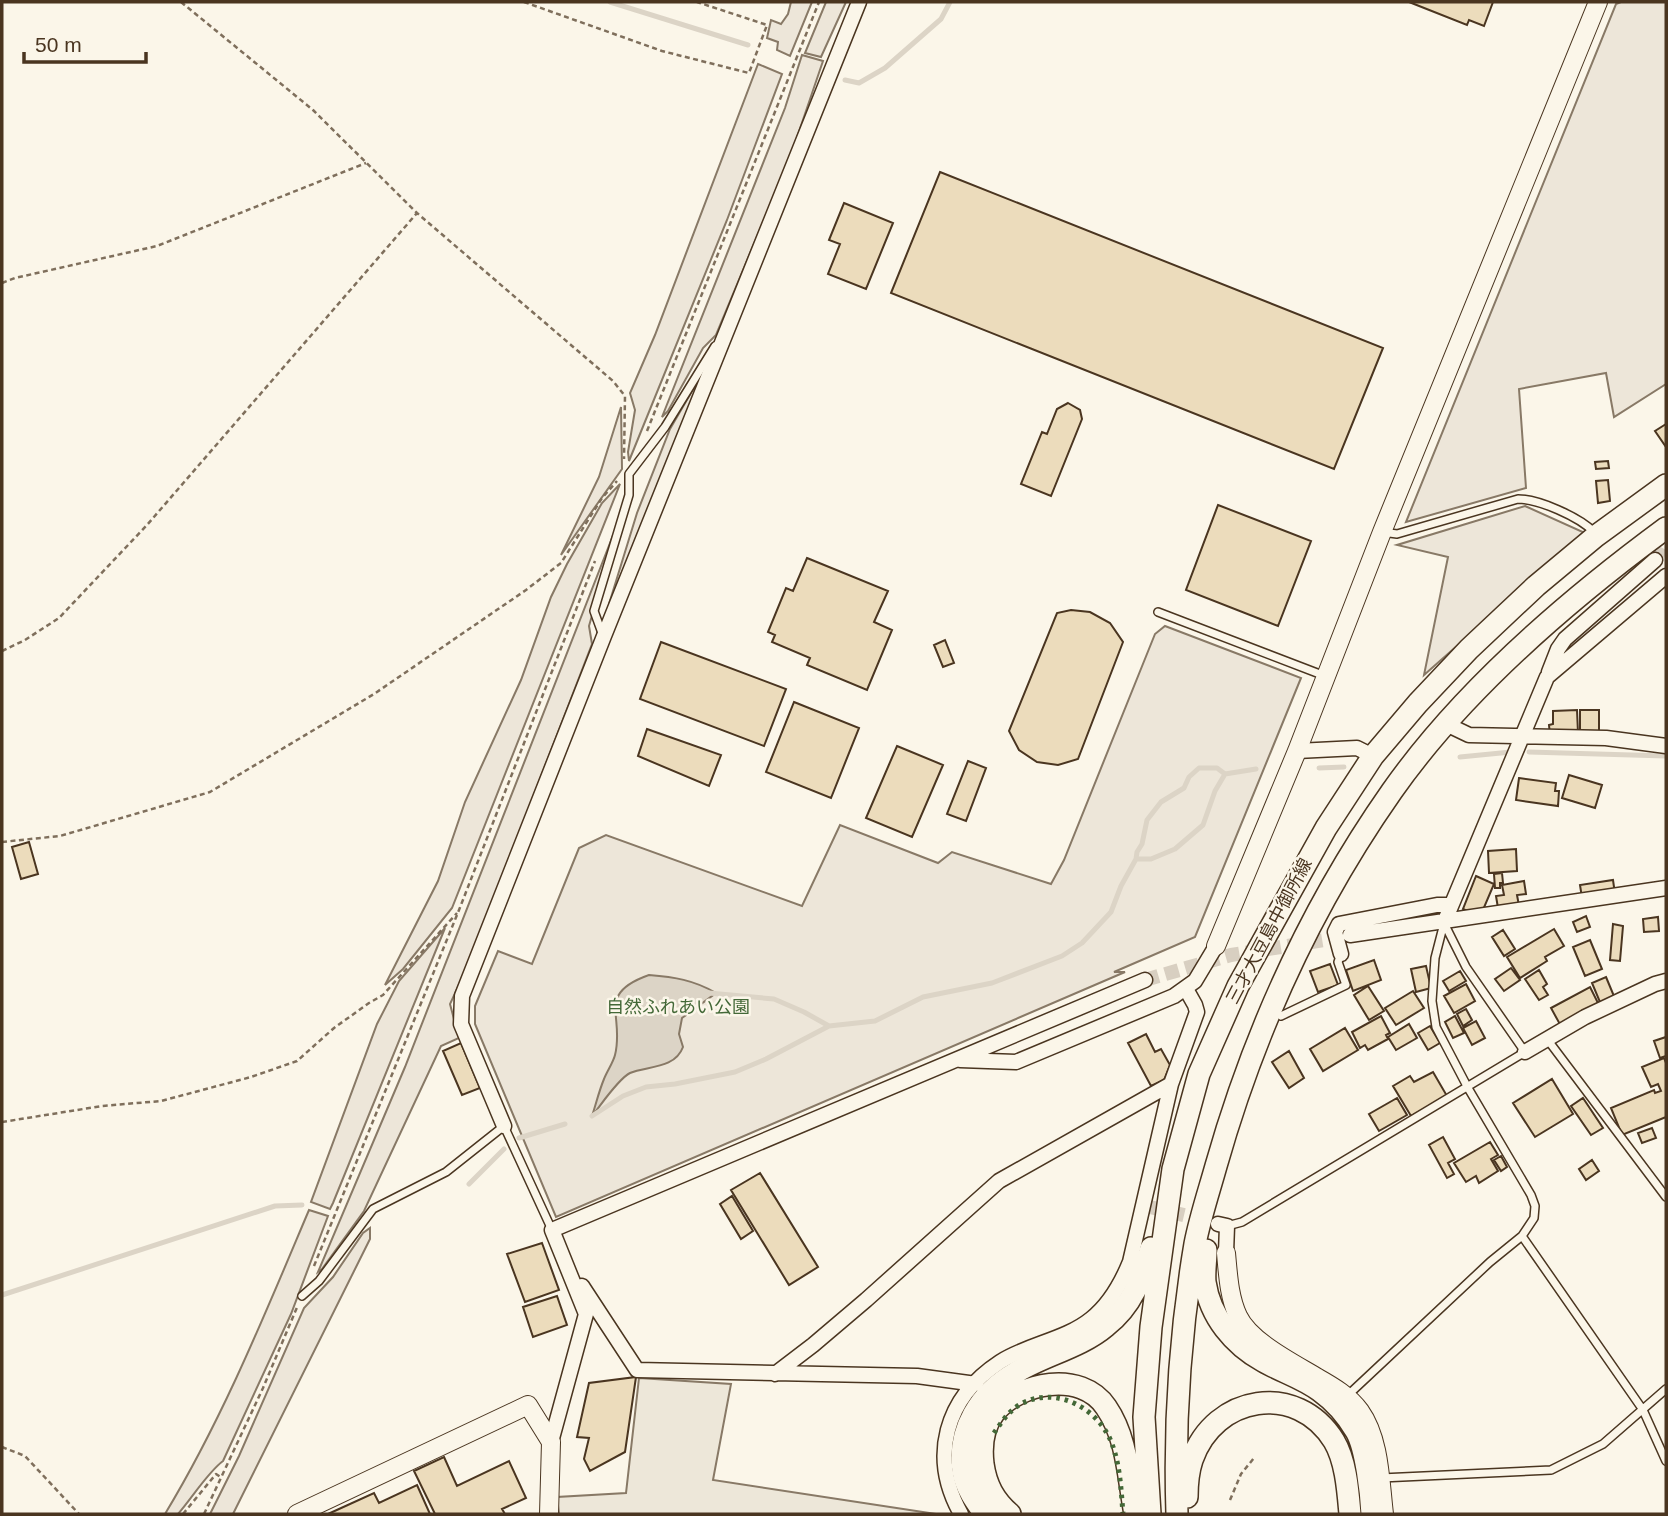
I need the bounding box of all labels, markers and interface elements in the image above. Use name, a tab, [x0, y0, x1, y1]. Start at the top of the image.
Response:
scale bar	[24, 21, 147, 65]
text: 50 m	[35, 33, 82, 56]
street label: 三才大豆島中御所線	[1222, 855, 1316, 1007]
park label: 自然ふれあい公園	[606, 997, 750, 1017]

